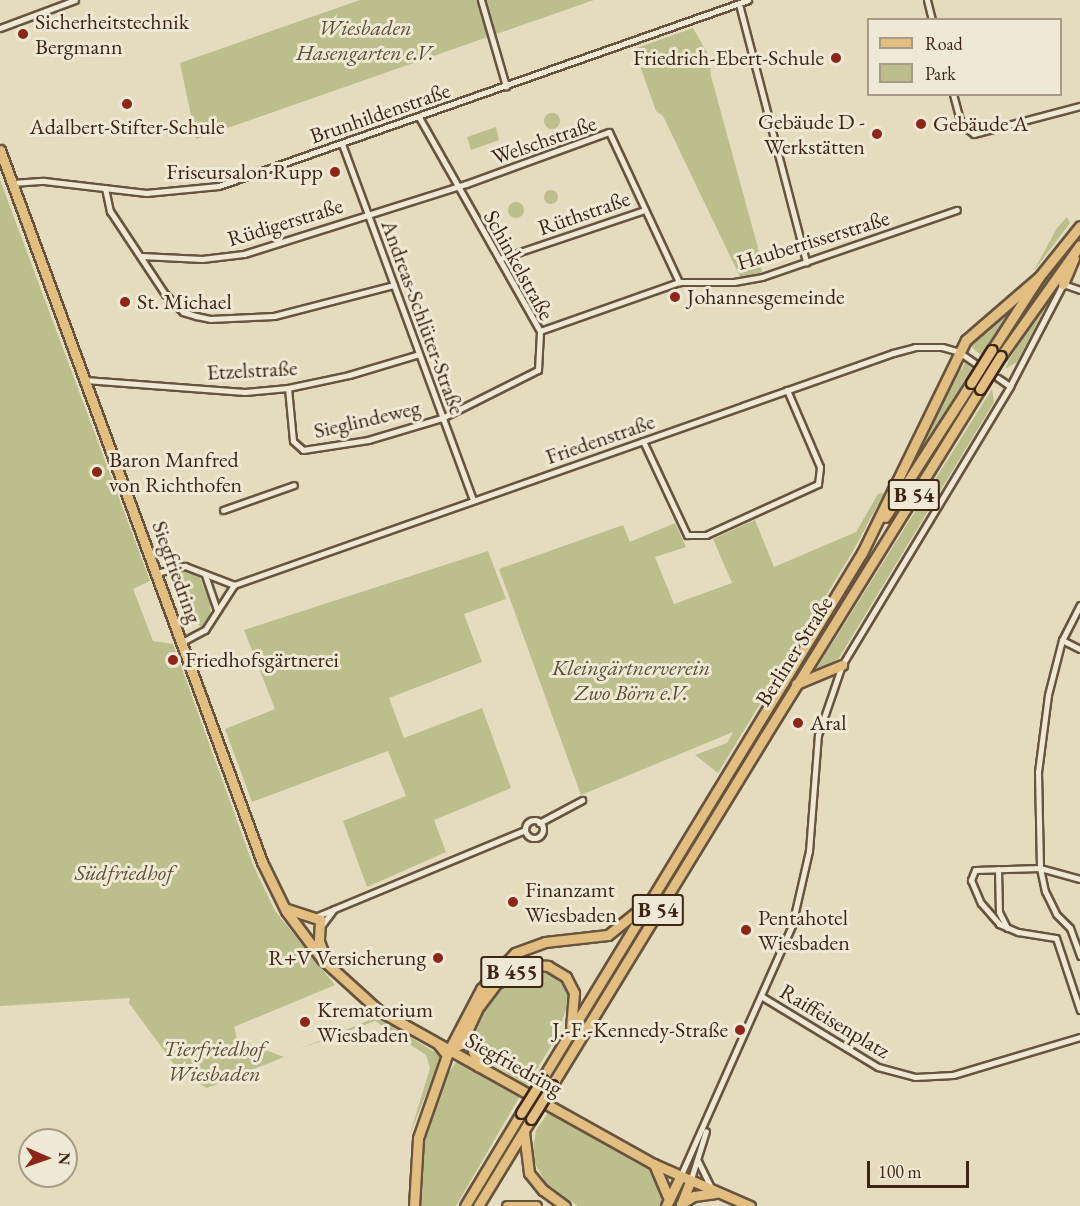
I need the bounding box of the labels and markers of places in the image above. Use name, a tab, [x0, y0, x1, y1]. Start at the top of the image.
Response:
place label: Sicherheitstechnik Bergmann	[35, 8, 189, 60]
marker: Sicherheitstechnik Bergmann	[16, 27, 30, 41]
place label: Friedrich-Ebert-Schule	[633, 45, 824, 71]
marker: Friedrich-Ebert-Schule	[829, 51, 843, 65]
marker: Adalbert-Stifter-Schule	[120, 97, 134, 111]
place label: Gebäude D - Werkstätten	[758, 108, 865, 160]
place label: Gebäude A	[933, 111, 1028, 137]
place label: Adalbert-Stifter-Schule	[30, 114, 224, 140]
marker: Gebäude A	[914, 117, 928, 131]
marker: Gebäude D - Werkstätten	[870, 127, 884, 141]
place label: Friseursalon Rupp	[166, 159, 323, 185]
marker: Friseursalon Rupp	[328, 165, 342, 179]
place label: Johannesgemeinde	[687, 284, 845, 310]
place label: St. Michael	[137, 289, 232, 315]
marker: Johannesgemeinde	[668, 290, 682, 304]
marker: St. Michael	[118, 295, 132, 309]
place label: Baron Manfred von Richthofen	[109, 446, 242, 498]
marker: Baron Manfred von Richthofen	[90, 465, 104, 479]
place label: Friedhofsgärtnerei	[185, 647, 339, 673]
marker: Friedhofsgärtnerei	[166, 653, 180, 667]
place label: Aral	[810, 710, 847, 736]
marker: Aral	[791, 716, 805, 730]
place label: Finanzamt Wiesbaden	[525, 876, 617, 927]
marker: Finanzamt Wiesbaden	[506, 895, 520, 909]
place label: Pentahotel Wiesbaden	[758, 904, 850, 956]
marker: Pentahotel Wiesbaden	[739, 923, 753, 937]
place label: R+V Versicherung	[268, 945, 426, 971]
marker: R+V Versicherung	[431, 951, 445, 965]
place label: Krematorium Wiesbaden	[317, 996, 433, 1048]
marker: Krematorium Wiesbaden	[298, 1015, 312, 1029]
place label: J.-F.-Kennedy-Straße	[552, 1017, 728, 1043]
marker: J.-F.-Kennedy-Straße	[733, 1023, 747, 1037]

